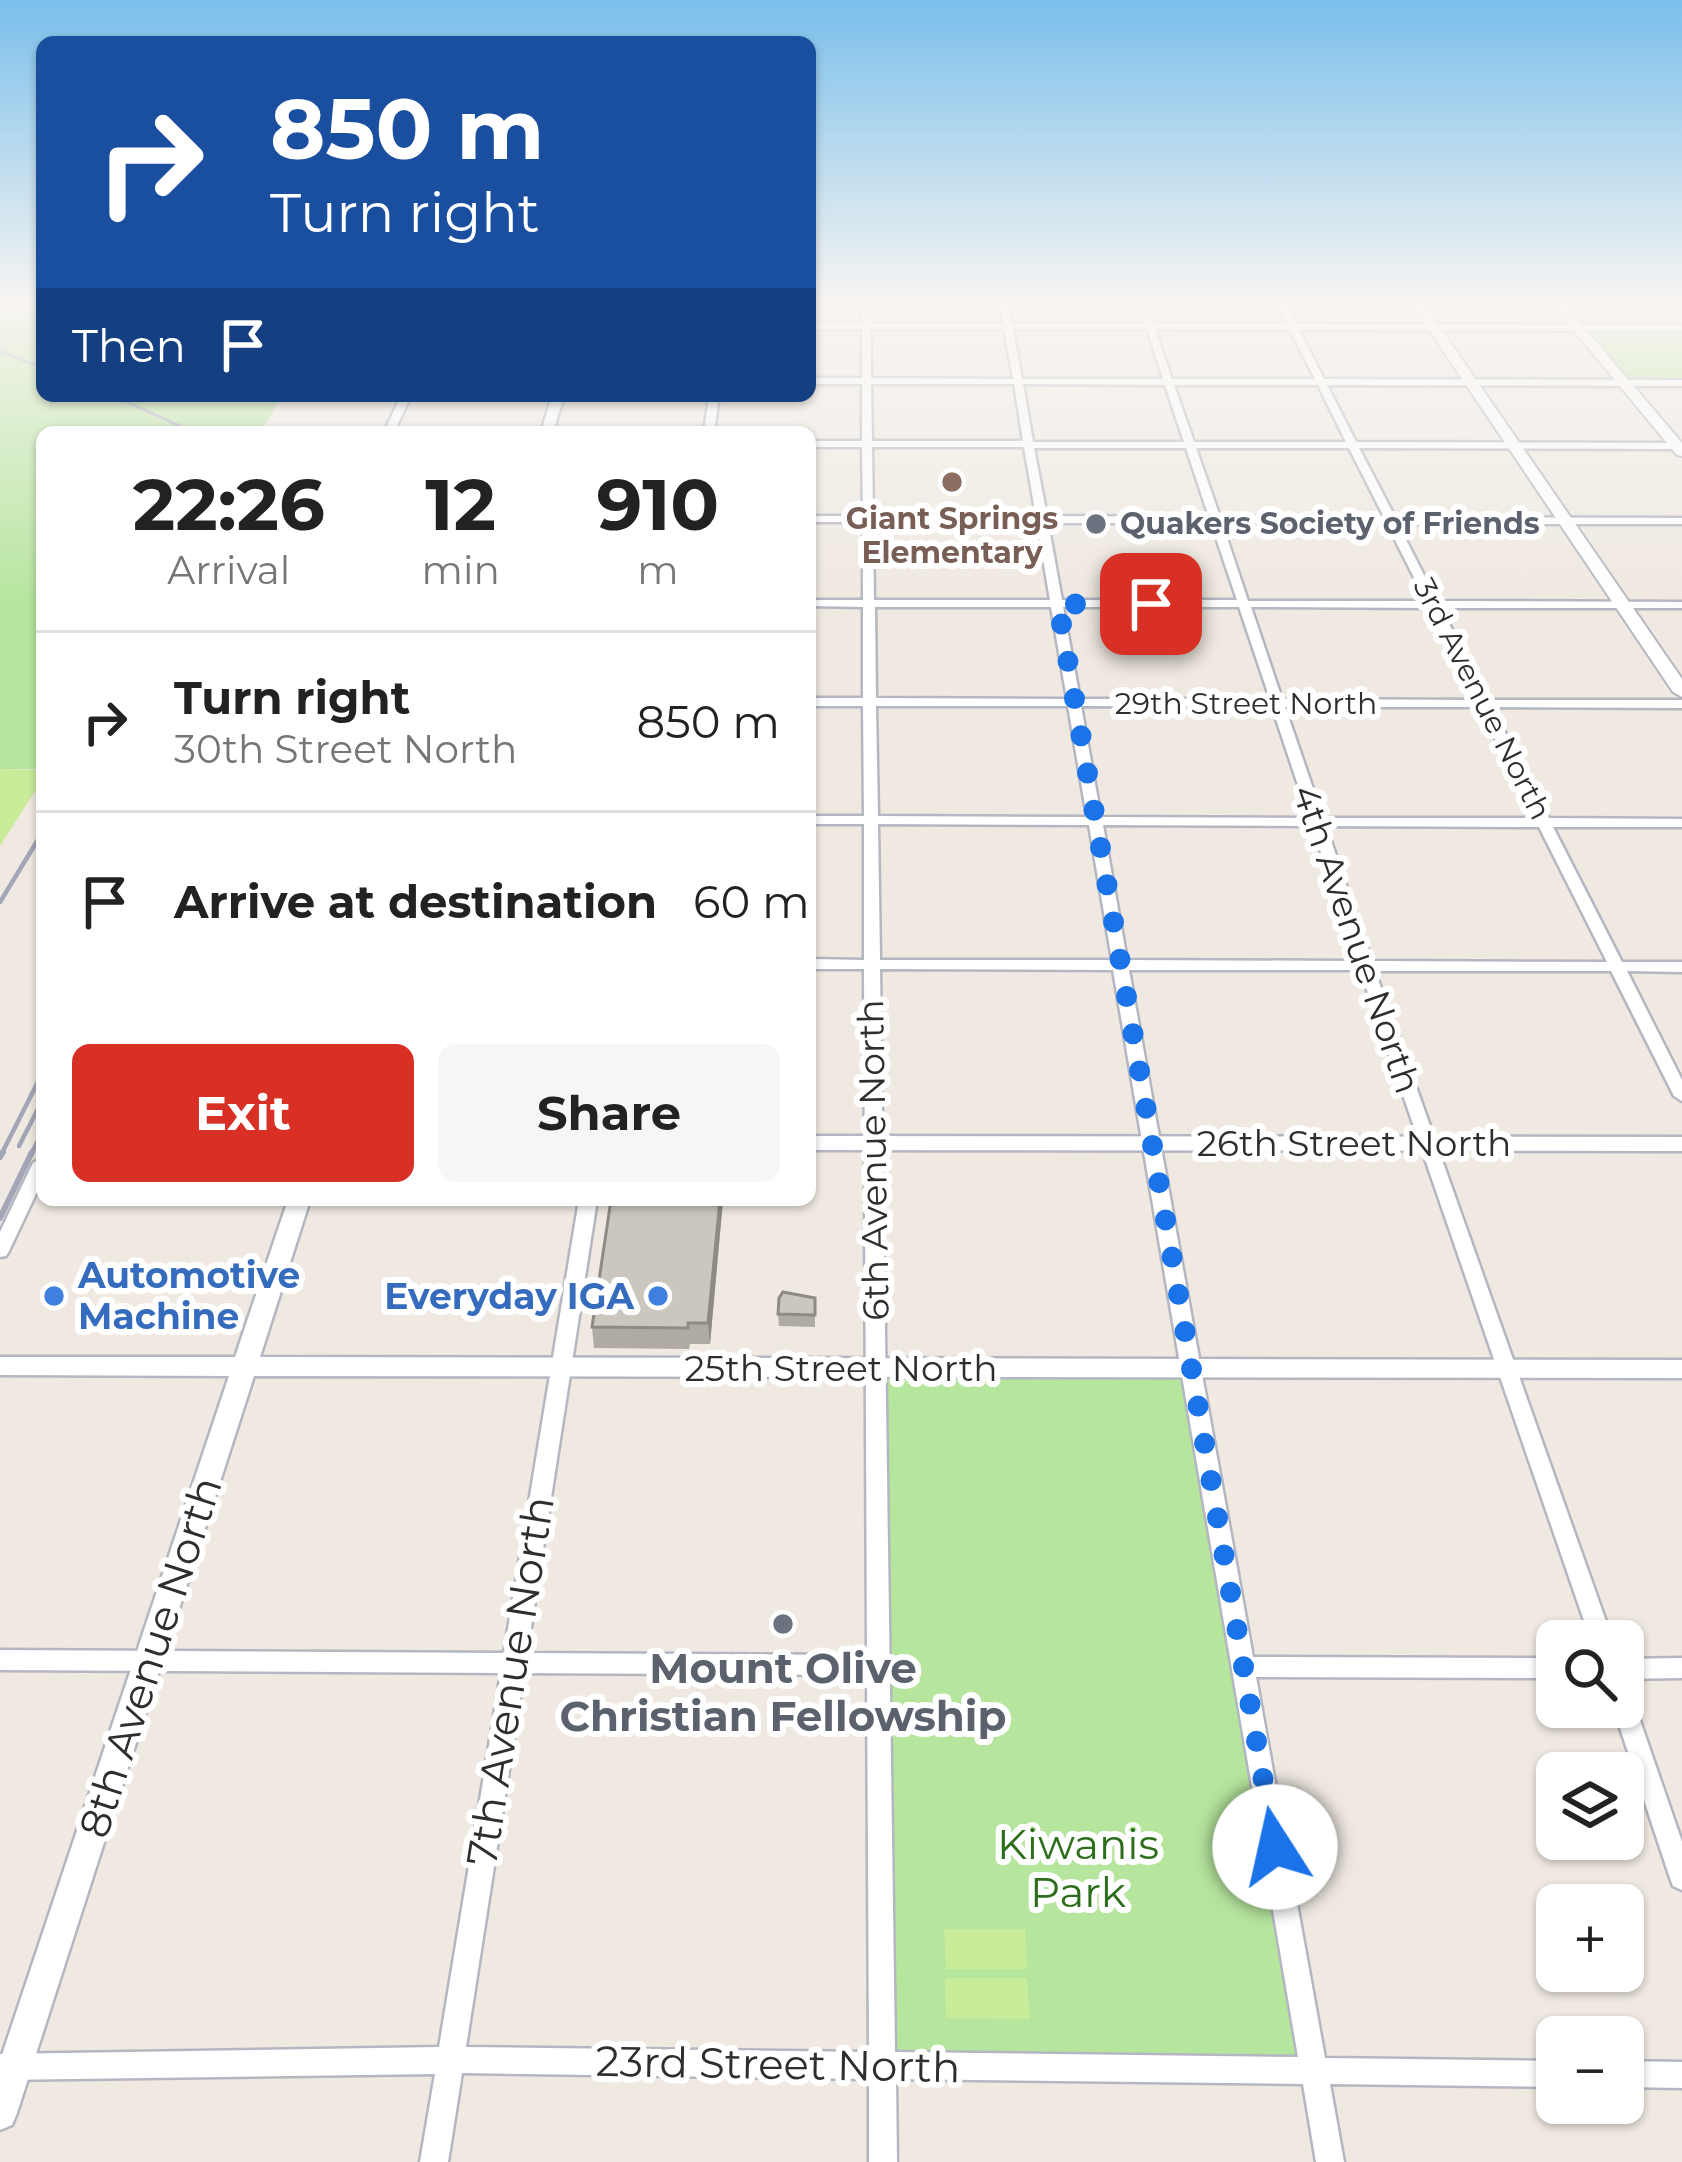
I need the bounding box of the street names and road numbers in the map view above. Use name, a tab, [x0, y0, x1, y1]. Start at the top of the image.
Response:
street label: 3rd Avenue North	[1406, 572, 1559, 826]
street label: 29th Street North	[1115, 685, 1377, 722]
street label: 4th Avenue North	[1284, 779, 1430, 1099]
street label: 6th Avenue North	[848, 999, 898, 1321]
street label: 26th Street North	[1197, 1121, 1511, 1165]
street label: 25th Street North	[684, 1346, 998, 1390]
street label: 8th Avenue North	[67, 1470, 233, 1844]
street label: 7th Avenue North	[455, 1492, 565, 1870]
street label: 23rd Street North	[595, 2035, 961, 2093]

